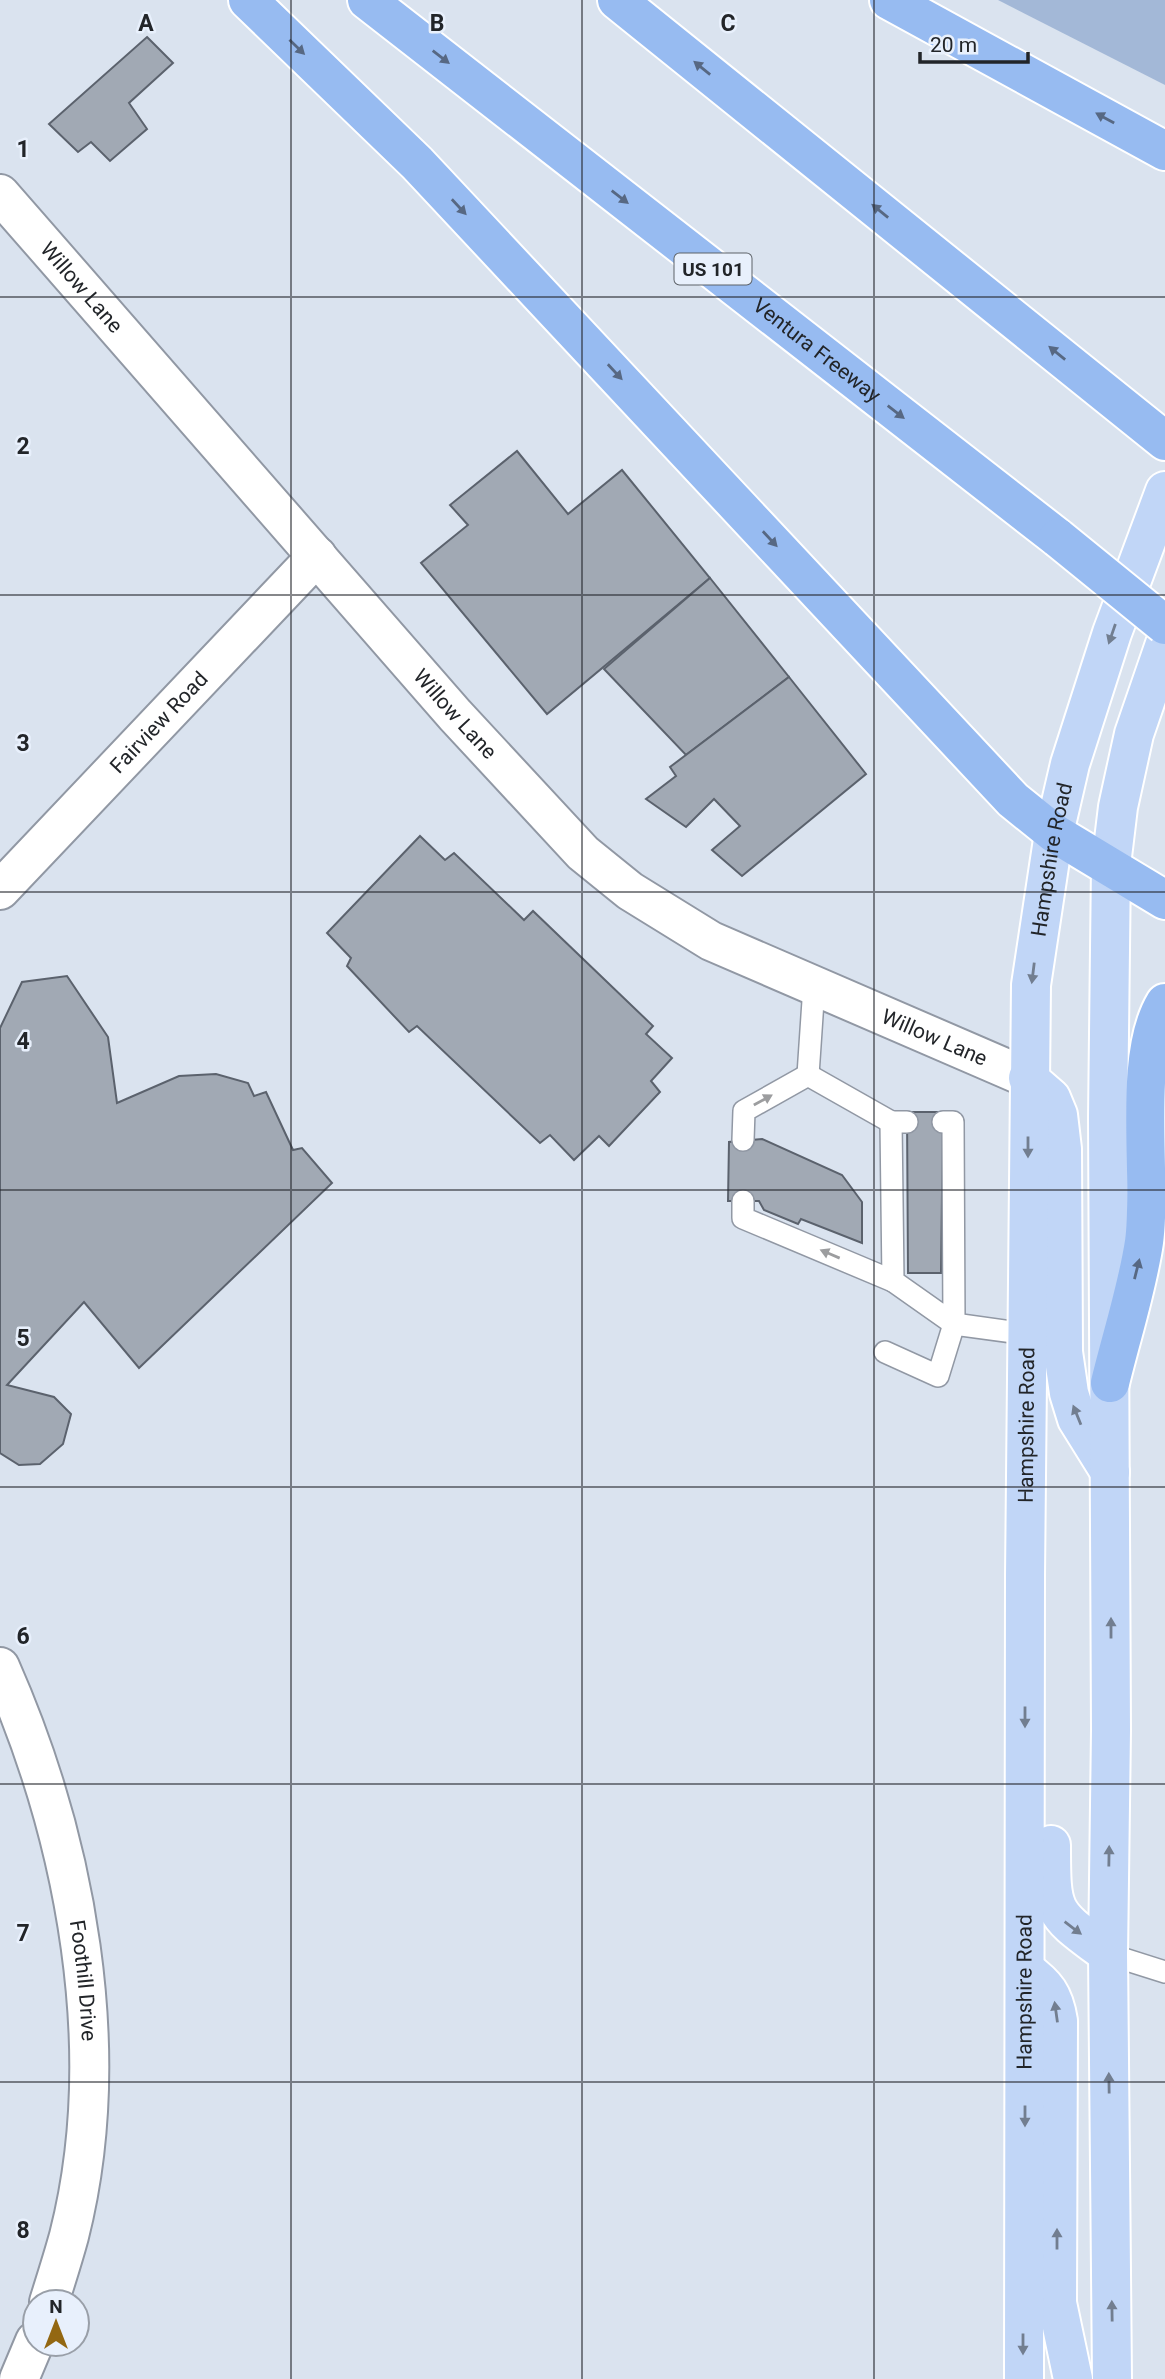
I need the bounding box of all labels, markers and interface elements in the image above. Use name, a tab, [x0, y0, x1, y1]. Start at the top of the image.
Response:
text: A	[138, 10, 154, 37]
text: B	[430, 10, 444, 37]
text: C	[720, 10, 736, 37]
scale bar	[920, 21, 1028, 65]
text: 20 m	[930, 33, 977, 57]
one-way arrow	[288, 39, 305, 55]
one-way arrow	[432, 49, 449, 64]
one-way arrow	[694, 61, 712, 76]
one-way arrow	[1095, 113, 1115, 124]
text: 1	[16, 136, 30, 163]
one-way arrow	[611, 189, 629, 203]
one-way arrow	[450, 198, 466, 215]
one-way arrow	[871, 203, 889, 218]
street label: Willow Lane	[36, 237, 128, 338]
road number: US 101	[674, 254, 752, 284]
street label: Ventura Freeway	[748, 293, 885, 407]
one-way arrow	[1048, 347, 1066, 361]
one-way arrow	[607, 363, 623, 381]
one-way arrow	[887, 404, 905, 418]
text: 2	[16, 433, 30, 460]
one-way arrow	[761, 530, 777, 547]
one-way arrow	[1106, 624, 1117, 645]
street label: Willow Lane	[409, 664, 502, 764]
street label: Fairview Road	[105, 667, 213, 778]
text: 3	[16, 730, 30, 757]
street label: Hampshire Road	[1026, 781, 1077, 938]
one-way arrow	[1027, 962, 1038, 984]
street label: Willow Lane	[878, 1004, 991, 1071]
text: 4	[16, 1028, 30, 1055]
one-way arrow	[753, 1094, 773, 1106]
one-way arrow	[1022, 1136, 1034, 1158]
one-way arrow	[820, 1248, 840, 1260]
one-way arrow	[1132, 1258, 1143, 1280]
text: 5	[16, 1325, 30, 1352]
street label: Hampshire Road	[1014, 1347, 1039, 1503]
one-way arrow	[1071, 1404, 1082, 1425]
one-way arrow	[1105, 1617, 1117, 1639]
text: 6	[16, 1623, 30, 1650]
one-way arrow	[1019, 1706, 1031, 1728]
one-way arrow	[1104, 1845, 1115, 1867]
street label: Hampshire Road	[1012, 1914, 1037, 2070]
street label: Foothill Drive	[65, 1918, 101, 2042]
text: 7	[16, 1920, 30, 1947]
one-way arrow	[1064, 1920, 1082, 1934]
one-way arrow	[1050, 2001, 1061, 2023]
one-way arrow	[1104, 2072, 1115, 2094]
one-way arrow	[1019, 2105, 1030, 2127]
text: 8	[16, 2217, 30, 2244]
one-way arrow	[1051, 2228, 1063, 2250]
north arrow	[21, 2288, 91, 2358]
text: N	[49, 2295, 63, 2318]
one-way arrow	[1106, 2300, 1118, 2322]
one-way arrow	[1017, 2333, 1029, 2355]

